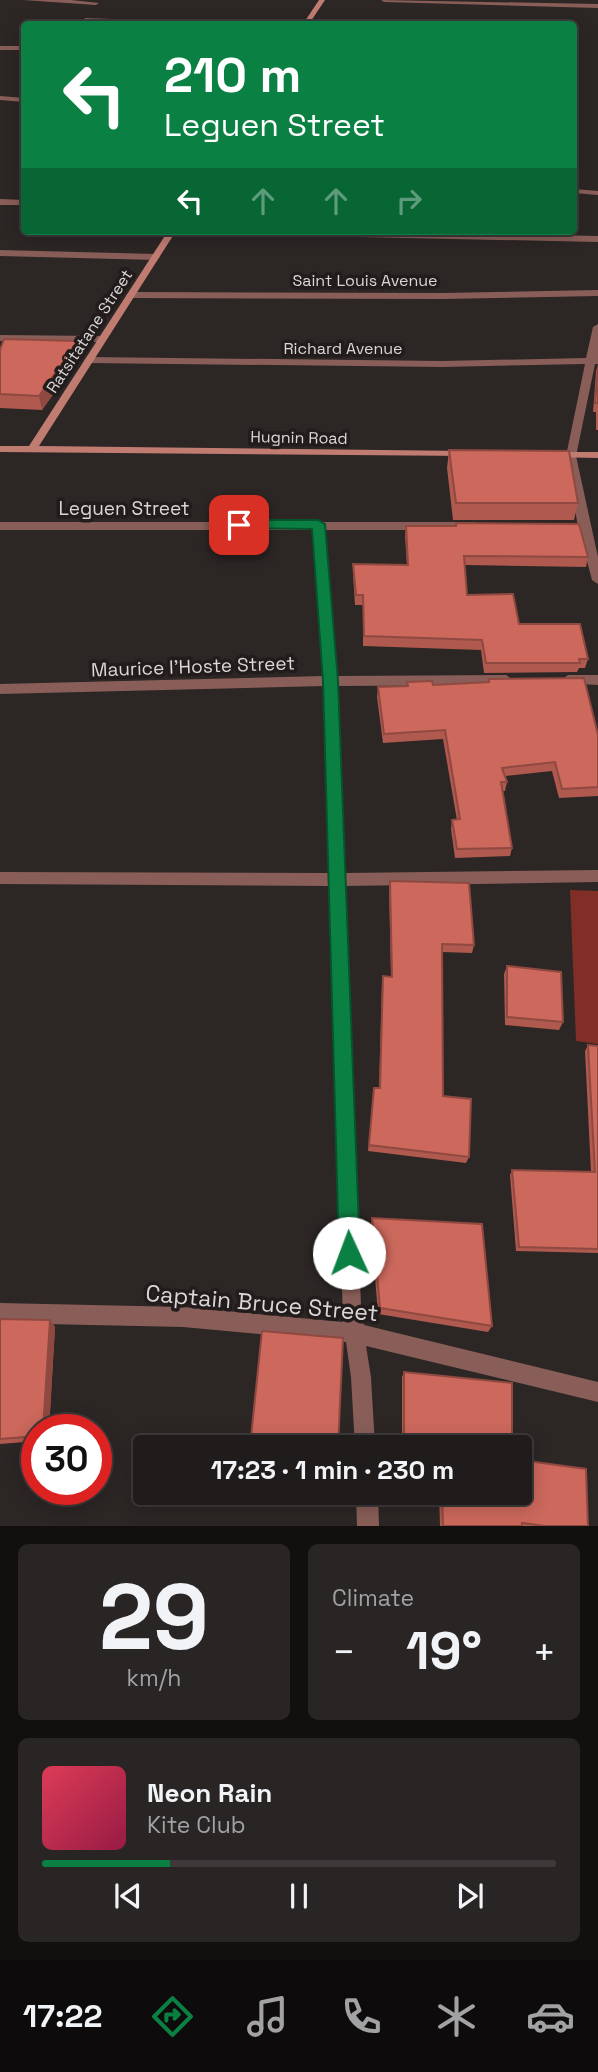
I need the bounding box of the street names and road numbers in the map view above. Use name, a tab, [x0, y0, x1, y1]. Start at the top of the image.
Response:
street label: Ratsitatane Street	[42, 265, 137, 397]
street label: Saint Louis Avenue	[292, 270, 438, 291]
street label: Richard Avenue	[283, 338, 403, 359]
street label: Hugnin Road	[250, 426, 348, 449]
street label: Leguen Street	[58, 496, 190, 521]
street label: Maurice I'Hoste Street	[91, 650, 295, 683]
street label: Captain Bruce Street	[145, 1278, 379, 1328]

